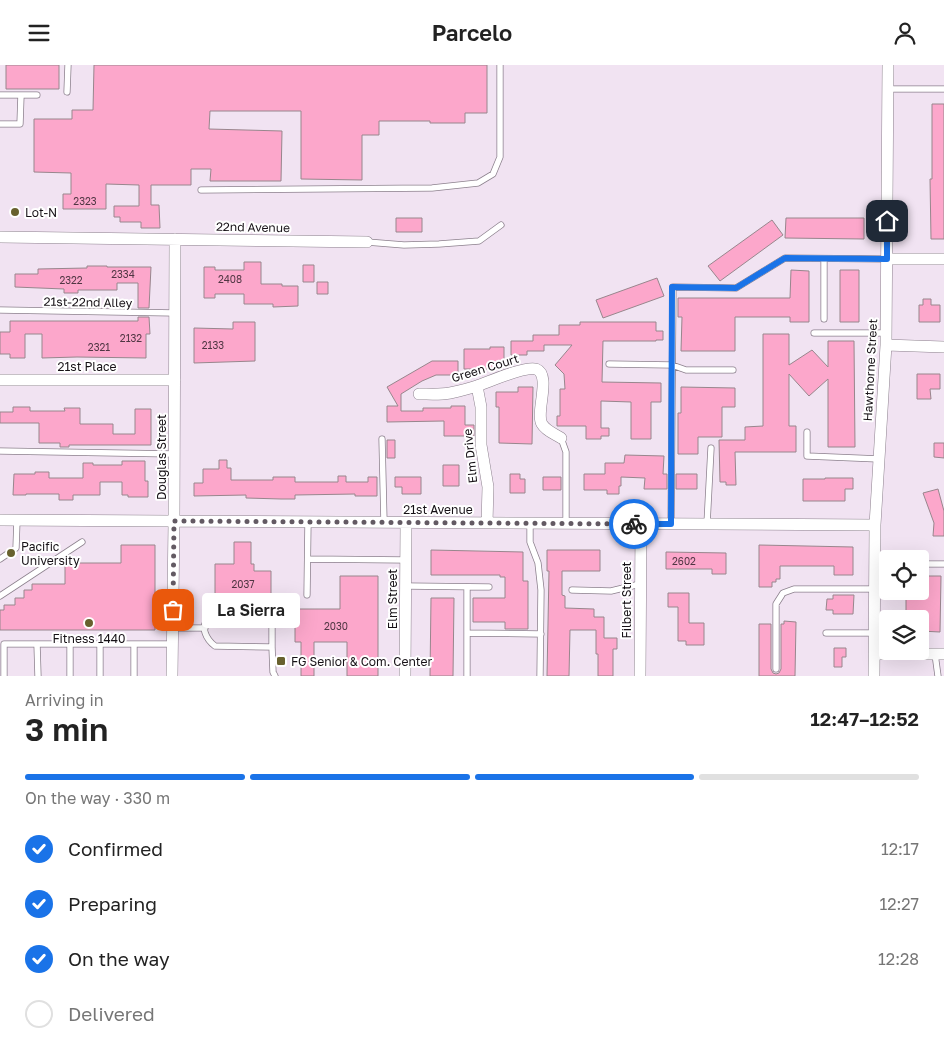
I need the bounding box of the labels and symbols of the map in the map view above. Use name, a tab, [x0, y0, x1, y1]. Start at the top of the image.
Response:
house number: 2323	[73, 195, 97, 207]
pin	[866, 200, 908, 242]
place label: Lot-N	[25, 205, 57, 220]
marker: Lot-N	[9, 206, 21, 218]
street label: 22nd Avenue	[216, 219, 290, 235]
house number: 2334	[111, 268, 135, 280]
house number: 2408	[218, 273, 242, 285]
house number: 2322	[59, 274, 83, 286]
street label: 21st-22nd Alley	[44, 294, 133, 310]
street label: Hawthorne Street	[860, 318, 880, 422]
house number: 2132	[120, 332, 142, 344]
house number: 2133	[202, 339, 224, 351]
house number: 2321	[88, 341, 110, 353]
street label: Green Court	[449, 351, 521, 385]
street label: 21st Place	[58, 359, 116, 374]
street label: Douglas Street	[154, 414, 169, 500]
street label: Elm Drive	[460, 428, 480, 484]
courier	[609, 499, 659, 549]
street label: 21st Avenue	[403, 502, 473, 517]
place label: Pacific University	[21, 539, 80, 568]
marker: Pacific University	[5, 547, 17, 559]
house number: 2602	[672, 555, 696, 567]
street label: Filbert Street	[619, 561, 634, 638]
street label: Elm Street	[385, 569, 400, 629]
house number: 2037	[231, 578, 255, 590]
pin	[152, 589, 194, 631]
callout: La Sierra	[203, 593, 300, 627]
marker: Fitness 1440	[83, 617, 95, 629]
house number: 2030	[324, 620, 348, 632]
place label: Fitness 1440	[52, 631, 126, 646]
place label: FG Senior & Com. Center	[291, 654, 432, 669]
marker: FG Senior & Com. Center	[275, 655, 287, 667]

